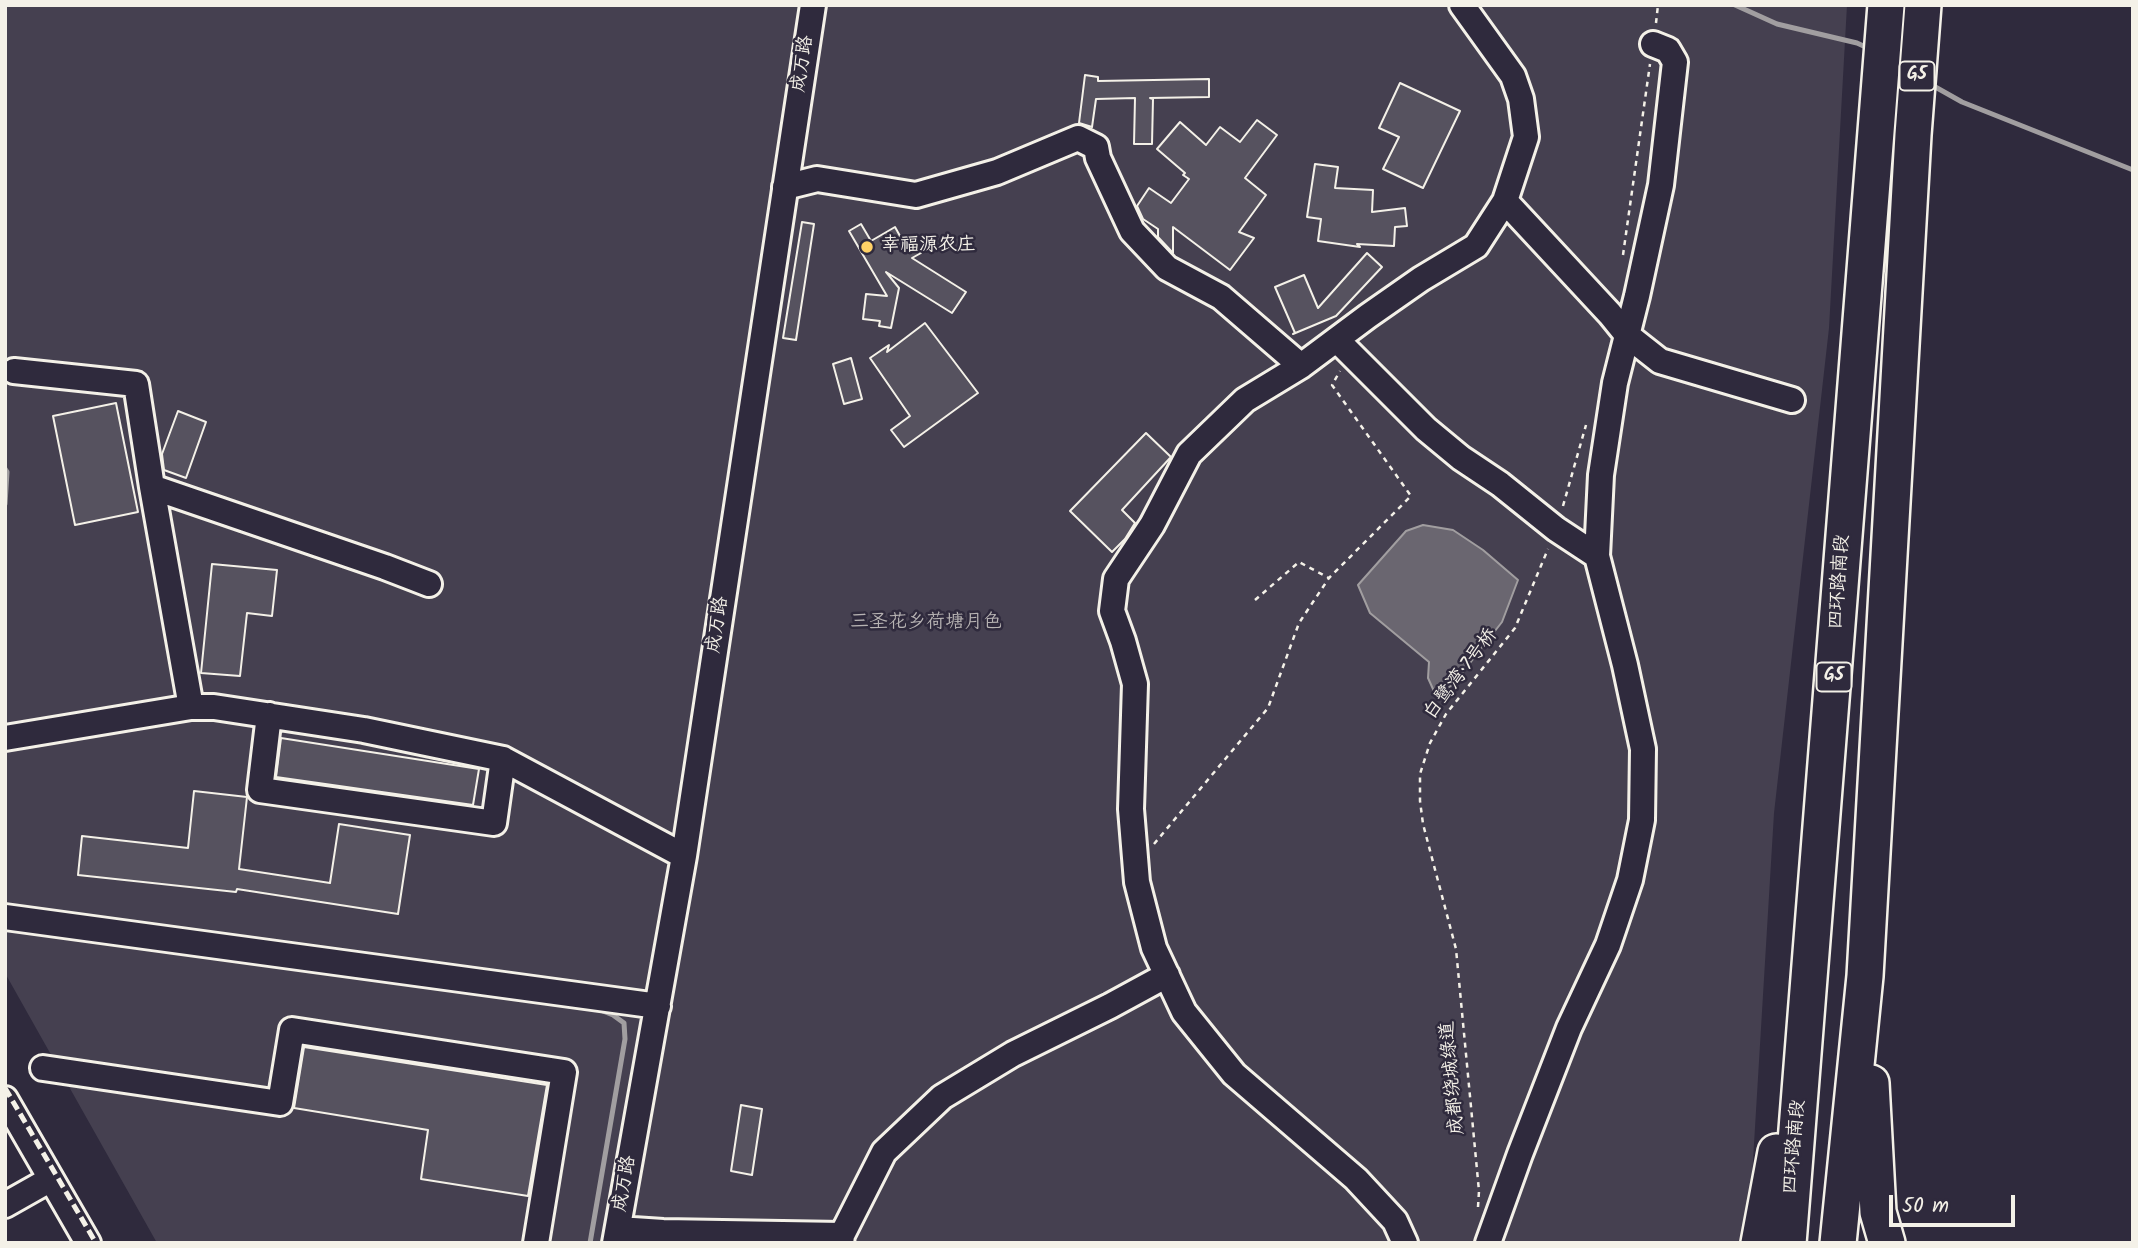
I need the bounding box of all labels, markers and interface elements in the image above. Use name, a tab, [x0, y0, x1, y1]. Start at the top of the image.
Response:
street label: 成万路	[788, 34, 820, 94]
road number: G5	[1899, 62, 1934, 90]
place label: 幸福源农庄	[881, 236, 976, 258]
marker: 幸福源农庄	[859, 239, 875, 255]
street label: 四环路南段	[1826, 534, 1856, 630]
street label: 成万路	[703, 595, 735, 655]
park label: 三圣花乡荷塘月色	[850, 613, 1002, 635]
street label: 白鹭湾·7号桥	[1420, 625, 1504, 725]
road number: G5	[1816, 662, 1852, 692]
street label: 成都绕城绿道	[1438, 1020, 1470, 1136]
street label: 四环路南段	[1781, 1099, 1811, 1195]
street label: 成万路	[610, 1154, 642, 1214]
scale bar	[1893, 1182, 2019, 1226]
text: 50 m	[1902, 1190, 1949, 1223]

